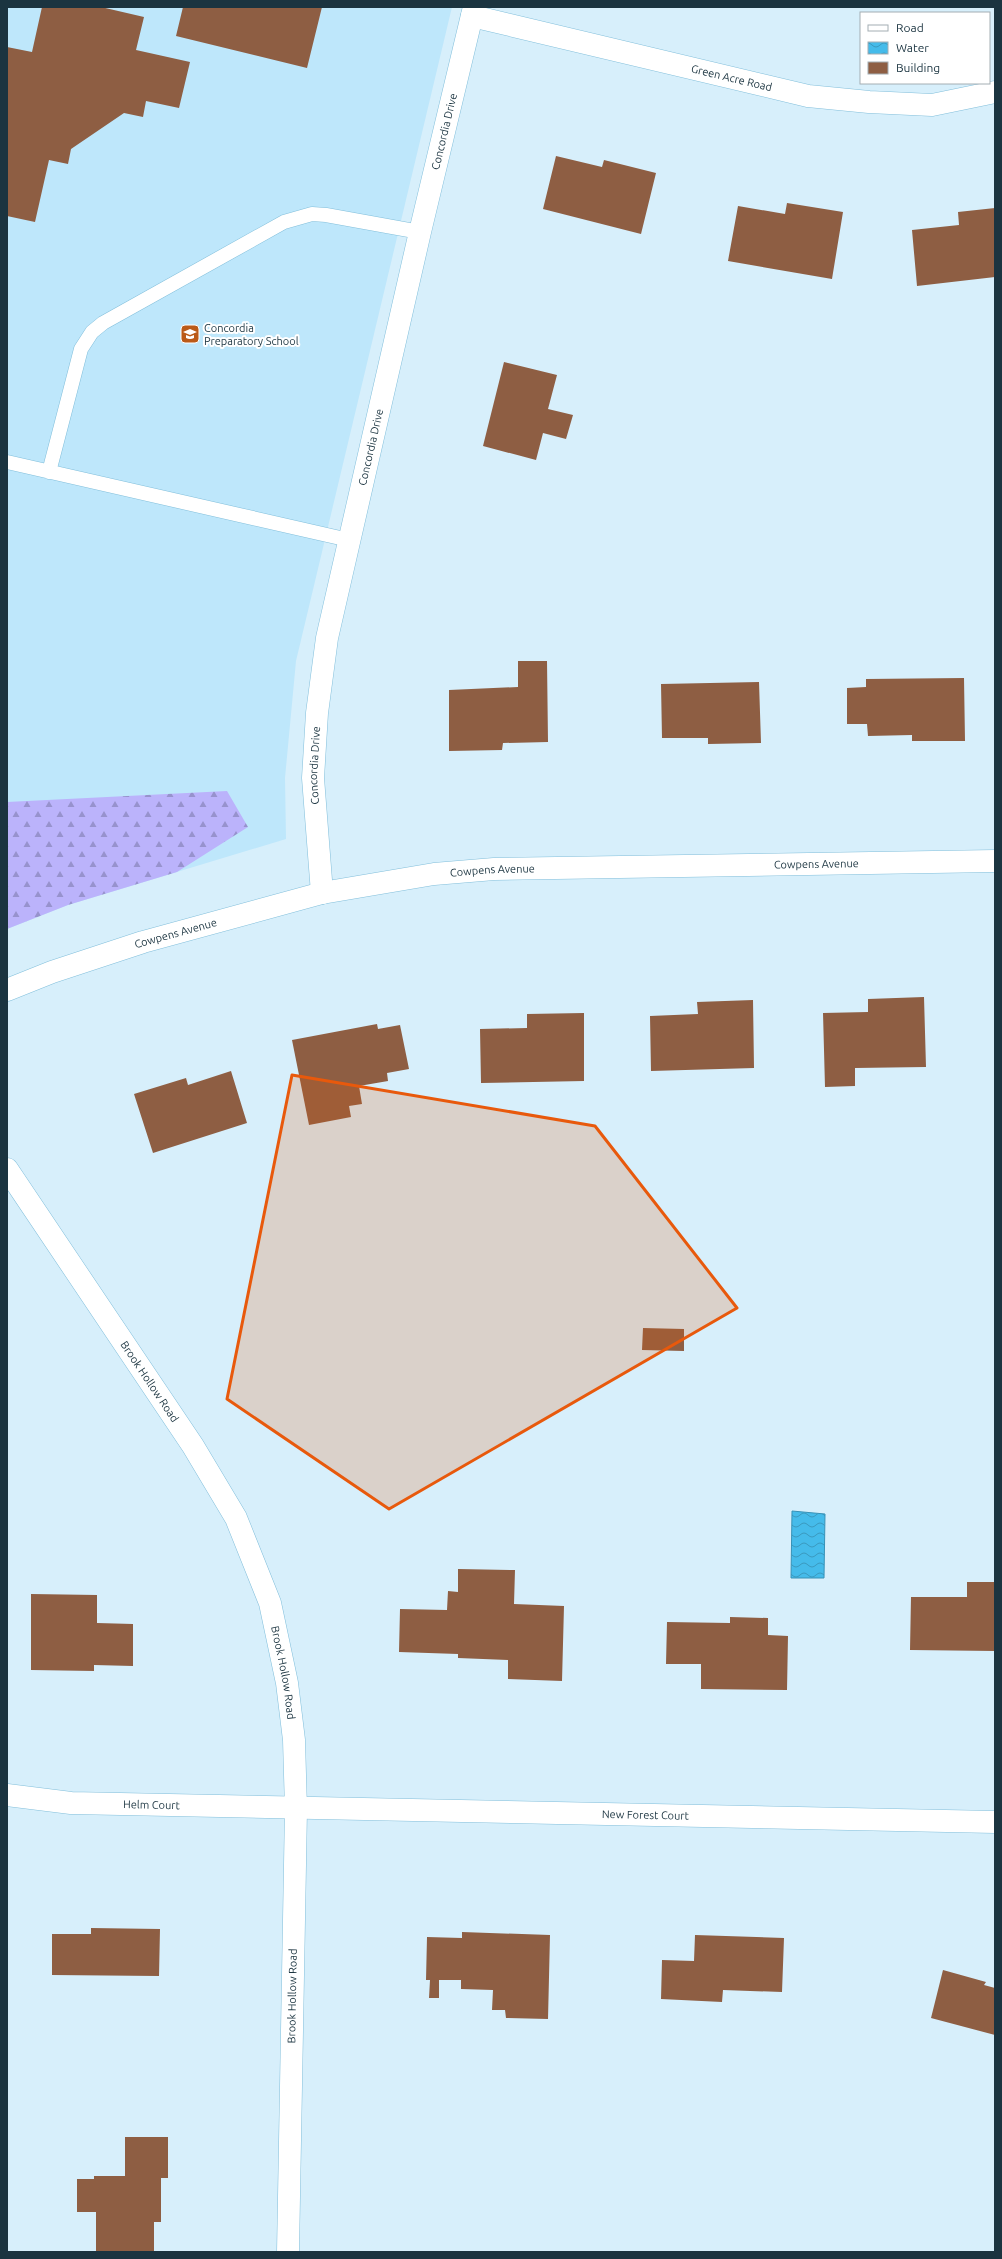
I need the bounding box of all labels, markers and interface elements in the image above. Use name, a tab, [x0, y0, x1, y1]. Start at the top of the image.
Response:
legend	[860, 12, 990, 84]
text: Road	[896, 21, 924, 34]
text: Water	[896, 41, 929, 54]
text: Building	[896, 61, 940, 74]
street label: Green Acre Road	[690, 62, 773, 93]
street label: Concordia Drive	[429, 92, 459, 171]
place label: Concordia Preparatory School	[204, 322, 299, 347]
school or university icon: Concordia Preparatory School	[179, 323, 201, 345]
street label: Concordia Drive	[356, 407, 385, 487]
street label: Concordia Drive	[307, 726, 322, 805]
street label: Cowpens Avenue	[774, 857, 859, 871]
street label: Cowpens Avenue	[450, 862, 535, 879]
street label: Cowpens Avenue	[133, 916, 218, 950]
street label: Brook Hollow Road	[118, 1339, 181, 1424]
street label: Brook Hollow Road	[269, 1625, 297, 1720]
street label: Helm Court	[123, 1798, 181, 1811]
street label: New Forest Court	[602, 1808, 690, 1822]
street label: Brook Hollow Road	[285, 1949, 299, 2043]

